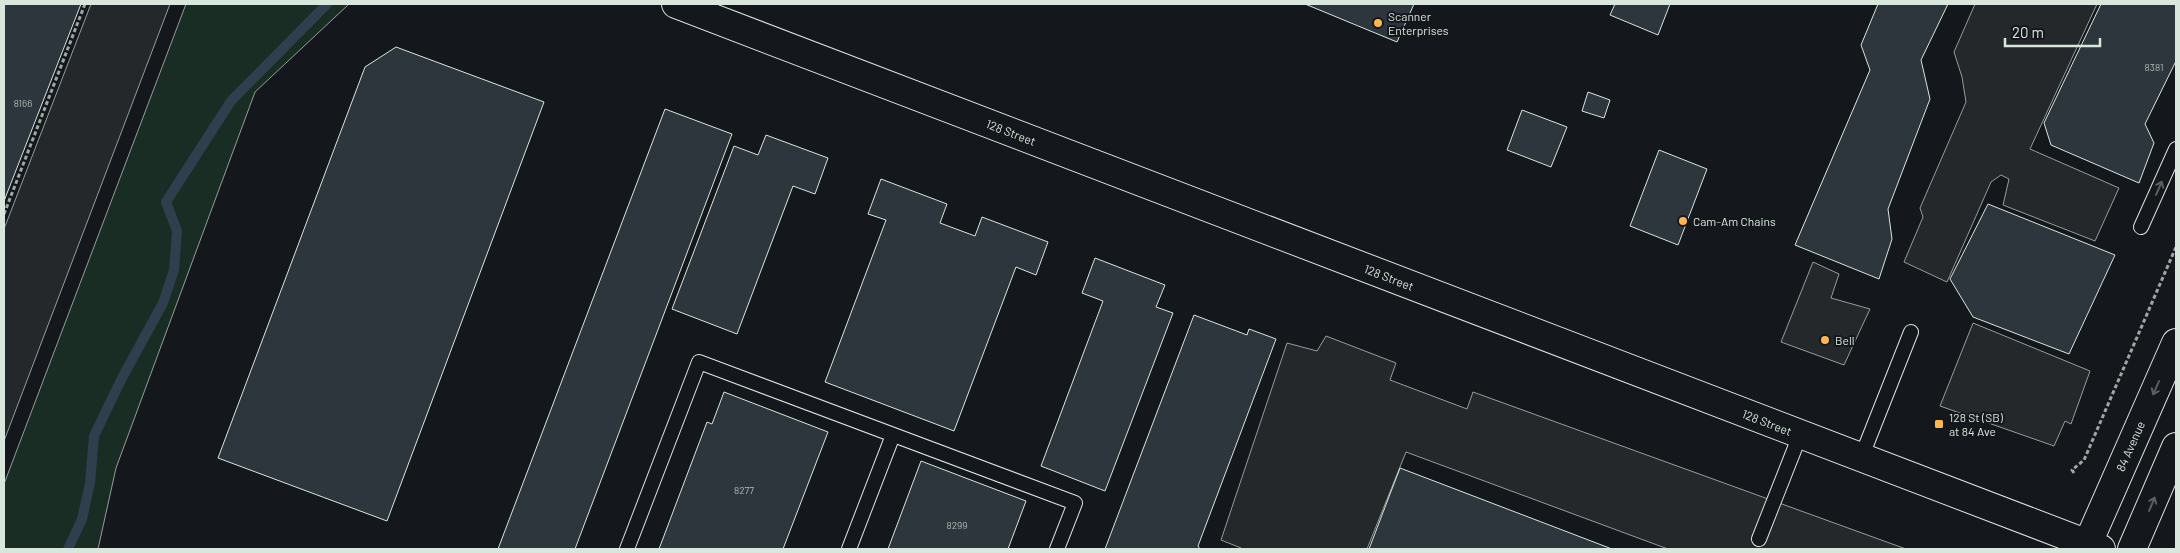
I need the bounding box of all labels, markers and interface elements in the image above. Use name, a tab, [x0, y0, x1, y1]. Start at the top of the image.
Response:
place label: Scanner Enterprises	[1388, 9, 1449, 37]
scale bar	[2005, 15, 2100, 47]
marker: Scanner Enterprises	[1372, 17, 1384, 29]
text: 20 m	[2012, 23, 2044, 41]
house number: 8381	[2145, 61, 2163, 73]
house number: 8166	[14, 97, 32, 109]
street label: 128 Street	[984, 116, 1038, 148]
one-way arrow	[2154, 181, 2164, 196]
place label: Cam-Am Chains	[1693, 214, 1776, 228]
marker: Cam-Am Chains	[1677, 215, 1689, 227]
street label: 128 Street	[1362, 261, 1416, 293]
place label: Bell	[1835, 333, 1854, 347]
marker: Bell	[1819, 334, 1831, 346]
one-way arrow	[2151, 380, 2161, 395]
street label: 128 Street	[1740, 406, 1794, 438]
place label: 128 St (SB) at 84 Ave	[1949, 410, 2004, 438]
marker: 128 St (SB) at 84 Ave	[1933, 418, 1945, 430]
street label: 84 Avenue	[2113, 419, 2147, 473]
house number: 8277	[734, 484, 754, 496]
one-way arrow	[2148, 497, 2157, 512]
house number: 8299	[947, 519, 968, 531]

